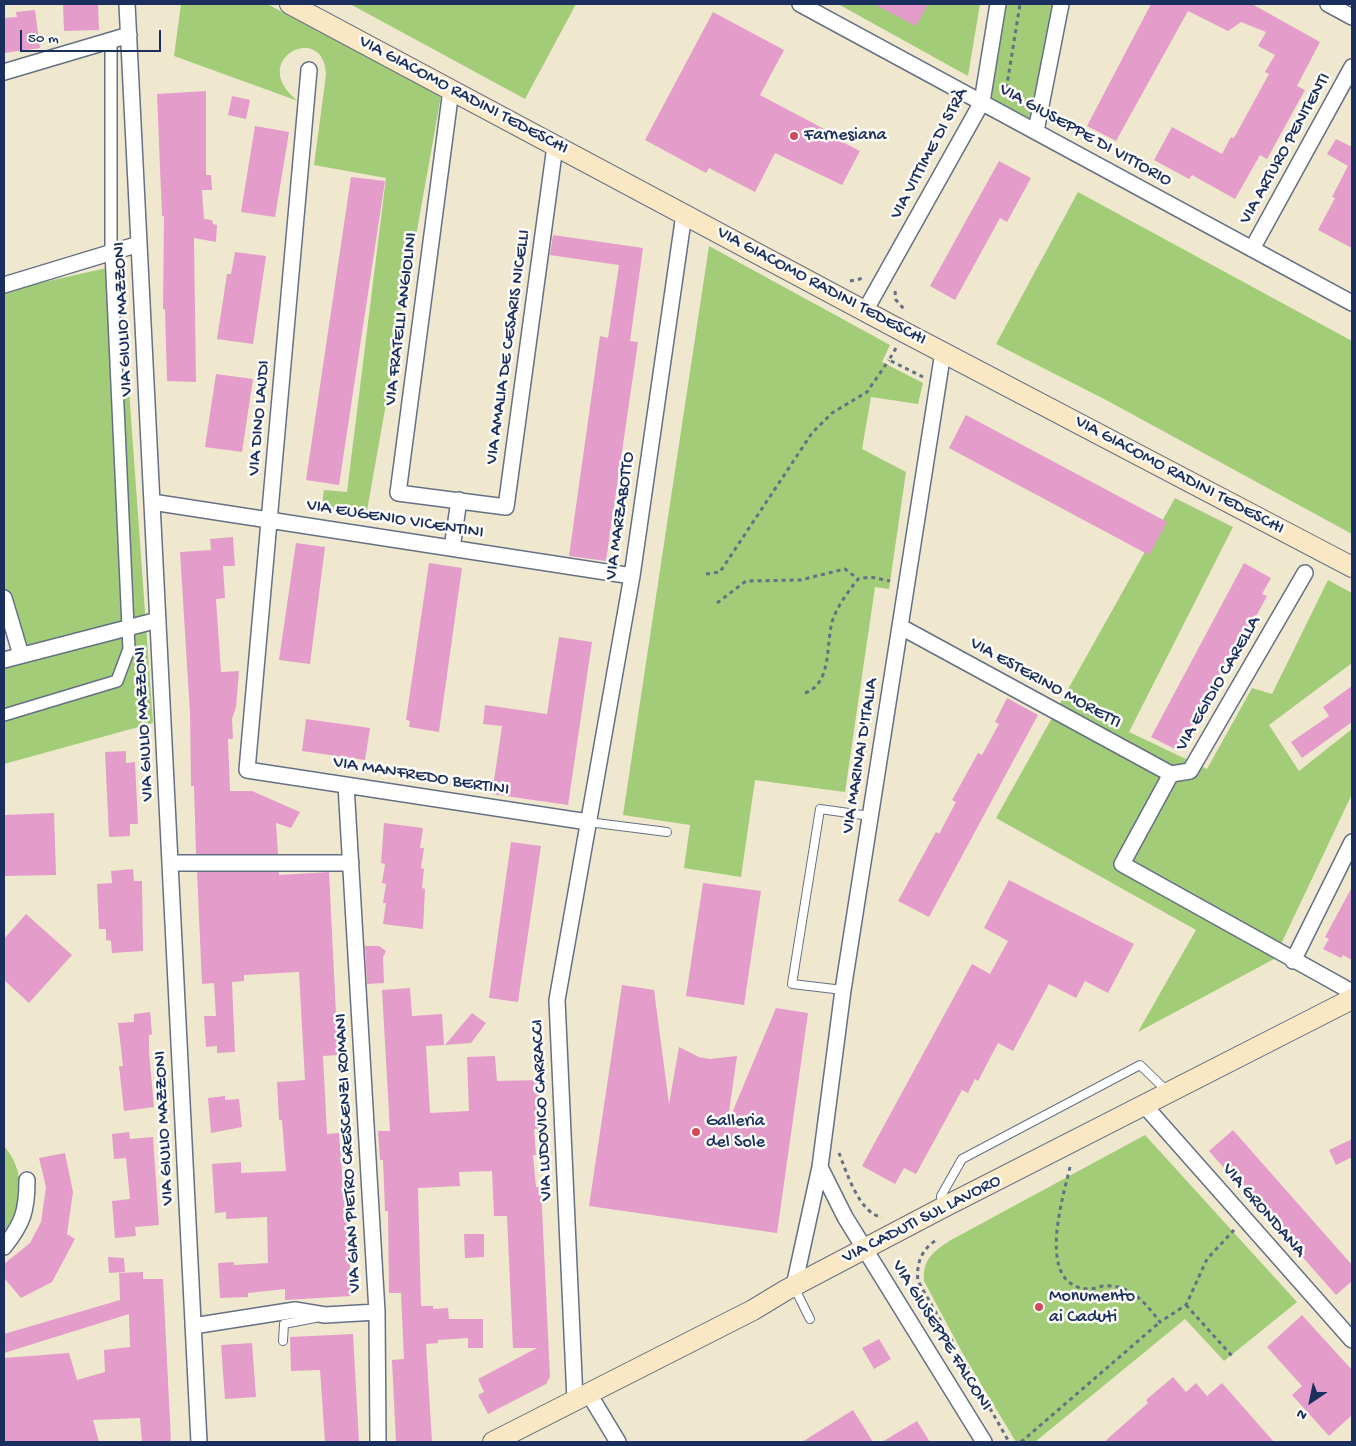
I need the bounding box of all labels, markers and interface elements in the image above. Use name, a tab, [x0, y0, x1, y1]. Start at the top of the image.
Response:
scale bar	[22, 20, 164, 52]
text: 50 m	[28, 30, 59, 48]
street label: VIA GIACOMO RADINI TEDESCHI	[355, 32, 571, 160]
street label: VIA ARTURO PENITENTI	[1235, 70, 1337, 228]
street label: VIA GIUSEPPE DI VITTORIO	[995, 79, 1175, 193]
street label: VIA VITTIME DI STRÀ	[886, 85, 974, 223]
place label: Farnesiana	[804, 125, 886, 147]
marker: Farnesiana	[788, 130, 800, 142]
street label: VIA GIACOMO RADINI TEDESCHI	[713, 223, 929, 351]
street label: VIA AMALIA DE CESARIS NICELLI	[482, 228, 536, 466]
street label: VIA FRATELLI ANGIOLINI	[381, 231, 423, 407]
street label: VIA GIULIO MAZZONI	[109, 241, 139, 397]
street label: VIA DINO LAUDI	[244, 359, 276, 477]
street label: VIA GIACOMO RADINI TEDESCHI	[1071, 412, 1287, 540]
street label: VIA MARZABOTTO	[601, 451, 641, 581]
street label: VIA EUGENIO VICENTINI	[305, 495, 485, 545]
street label: VIA EGIDIO CARELLA	[1172, 613, 1266, 755]
street label: VIA ESTERINO MORETTI	[966, 633, 1124, 735]
street label: VIA GIULIO MAZZONI	[130, 646, 160, 802]
street label: VIA MARINAI D'ITALIA	[838, 677, 884, 835]
street label: VIA MANFREDO BERTINI	[331, 752, 511, 802]
street label: VIA GIAN PIETRO CRESCENZI ROMANI	[331, 1013, 367, 1293]
street label: VIA LUDOVICO CARRACCI	[527, 1019, 559, 1201]
street label: VIA GIULIO MAZZONI	[150, 1050, 180, 1206]
place label: Galleria del Sole	[706, 1111, 765, 1154]
marker: Galleria del Sole	[690, 1126, 702, 1138]
street label: VIA GRONDANA	[1216, 1160, 1310, 1262]
street label: VIA CADUTI SUL LAVORO	[839, 1171, 1005, 1269]
street label: VIA GIUSEPPE FALCONI	[886, 1257, 996, 1415]
place label: Monumento ai Caduti	[1049, 1286, 1135, 1328]
marker: Monumento ai Caduti	[1033, 1301, 1045, 1313]
north arrow	[1286, 1376, 1336, 1426]
text: N	[1294, 1404, 1311, 1423]

